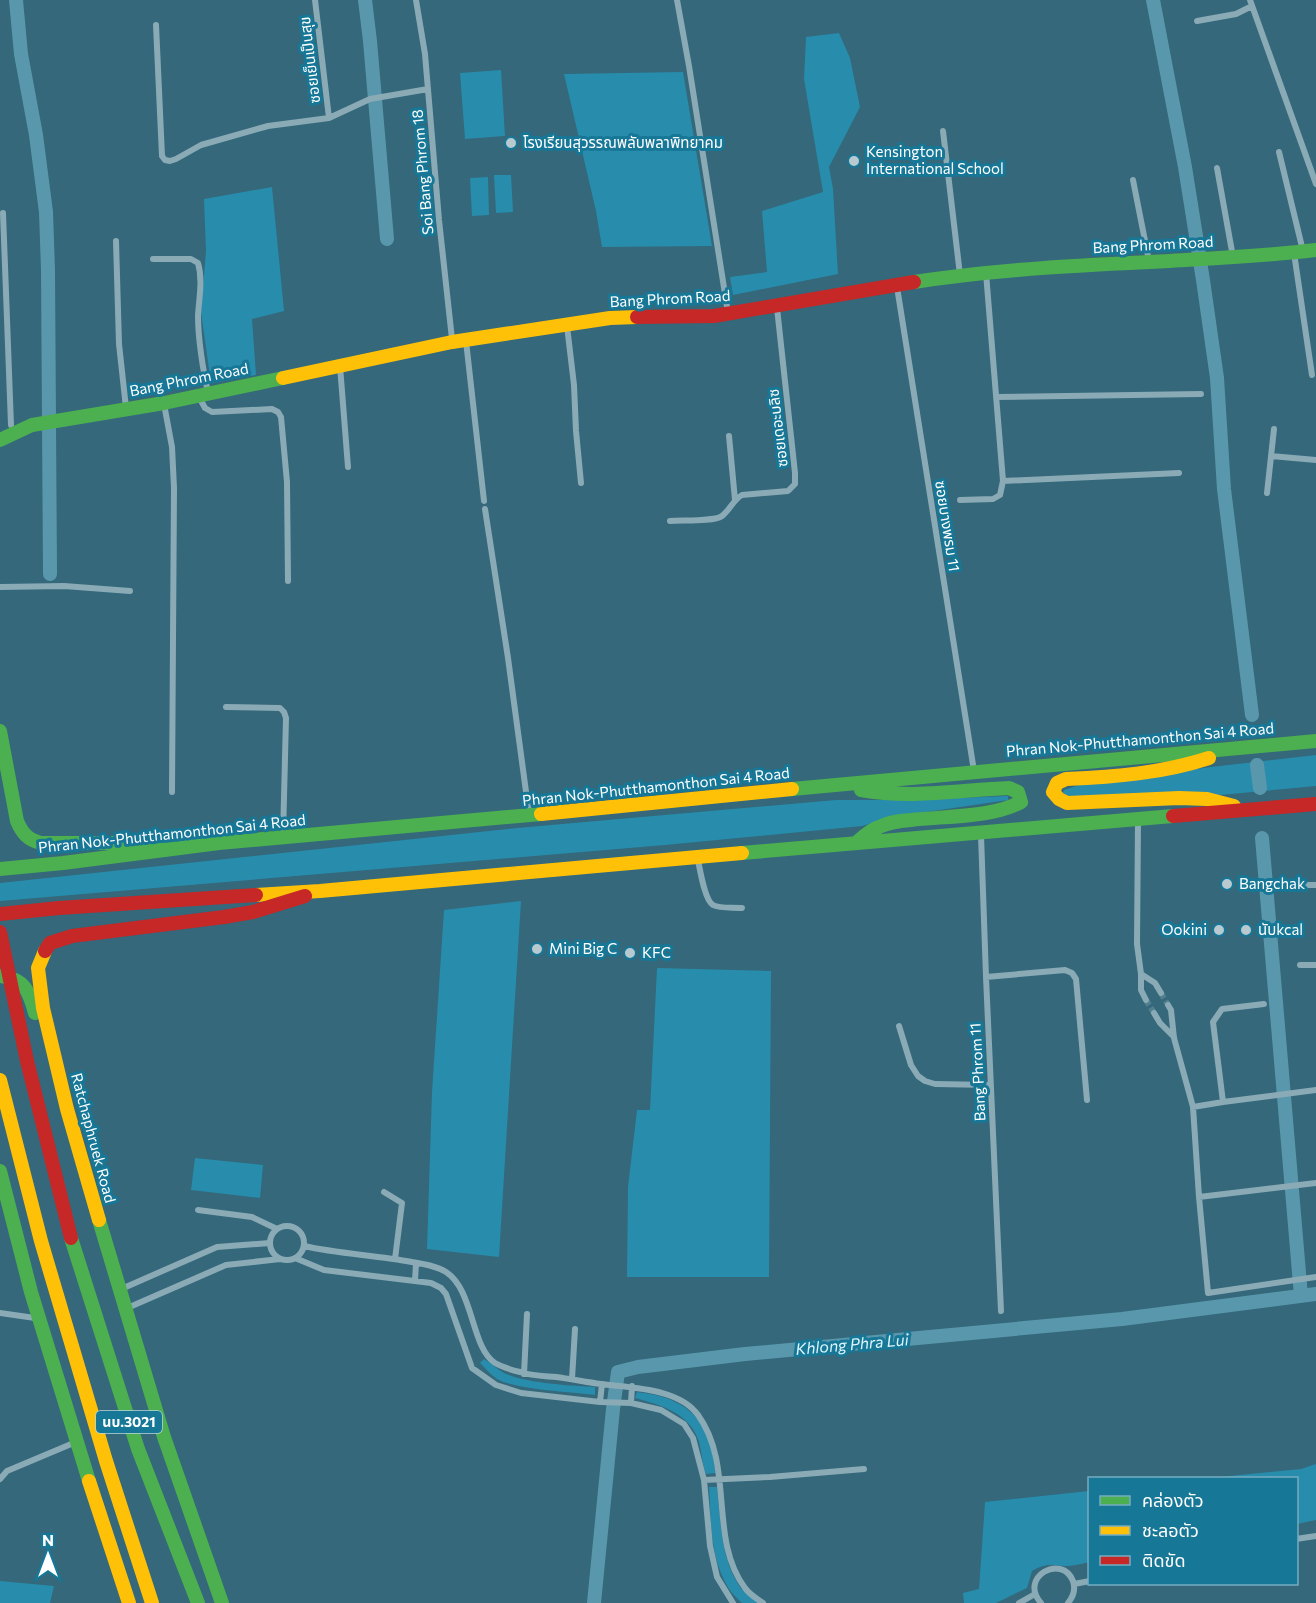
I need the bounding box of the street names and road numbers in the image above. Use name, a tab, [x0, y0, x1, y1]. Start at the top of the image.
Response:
street label: ซอยเย็นเป็นสุข	[295, 16, 324, 105]
street label: Soi Bang Phrom 18	[408, 109, 436, 236]
street label: Bang Phrom Road	[1092, 232, 1214, 256]
street label: Bang Phrom Road	[609, 286, 731, 310]
street label: Bang Phrom Road	[128, 359, 250, 399]
street label: ซอยเดอะบลิซ	[763, 388, 791, 468]
street label: ซอยบางพรม 11	[932, 479, 964, 573]
street label: Phran Nok-Phutthamonthon Sai 4 Road	[1005, 718, 1275, 760]
street label: Phran Nok-Phutthamonthon Sai 4 Road	[521, 763, 791, 809]
street label: Phran Nok-Phutthamonthon Sai 4 Road	[37, 810, 307, 856]
street label: Bang Phrom 11	[965, 1022, 989, 1122]
street label: Ratchaphruek Road	[68, 1071, 120, 1205]
road number: นบ.3021	[96, 1411, 162, 1433]

